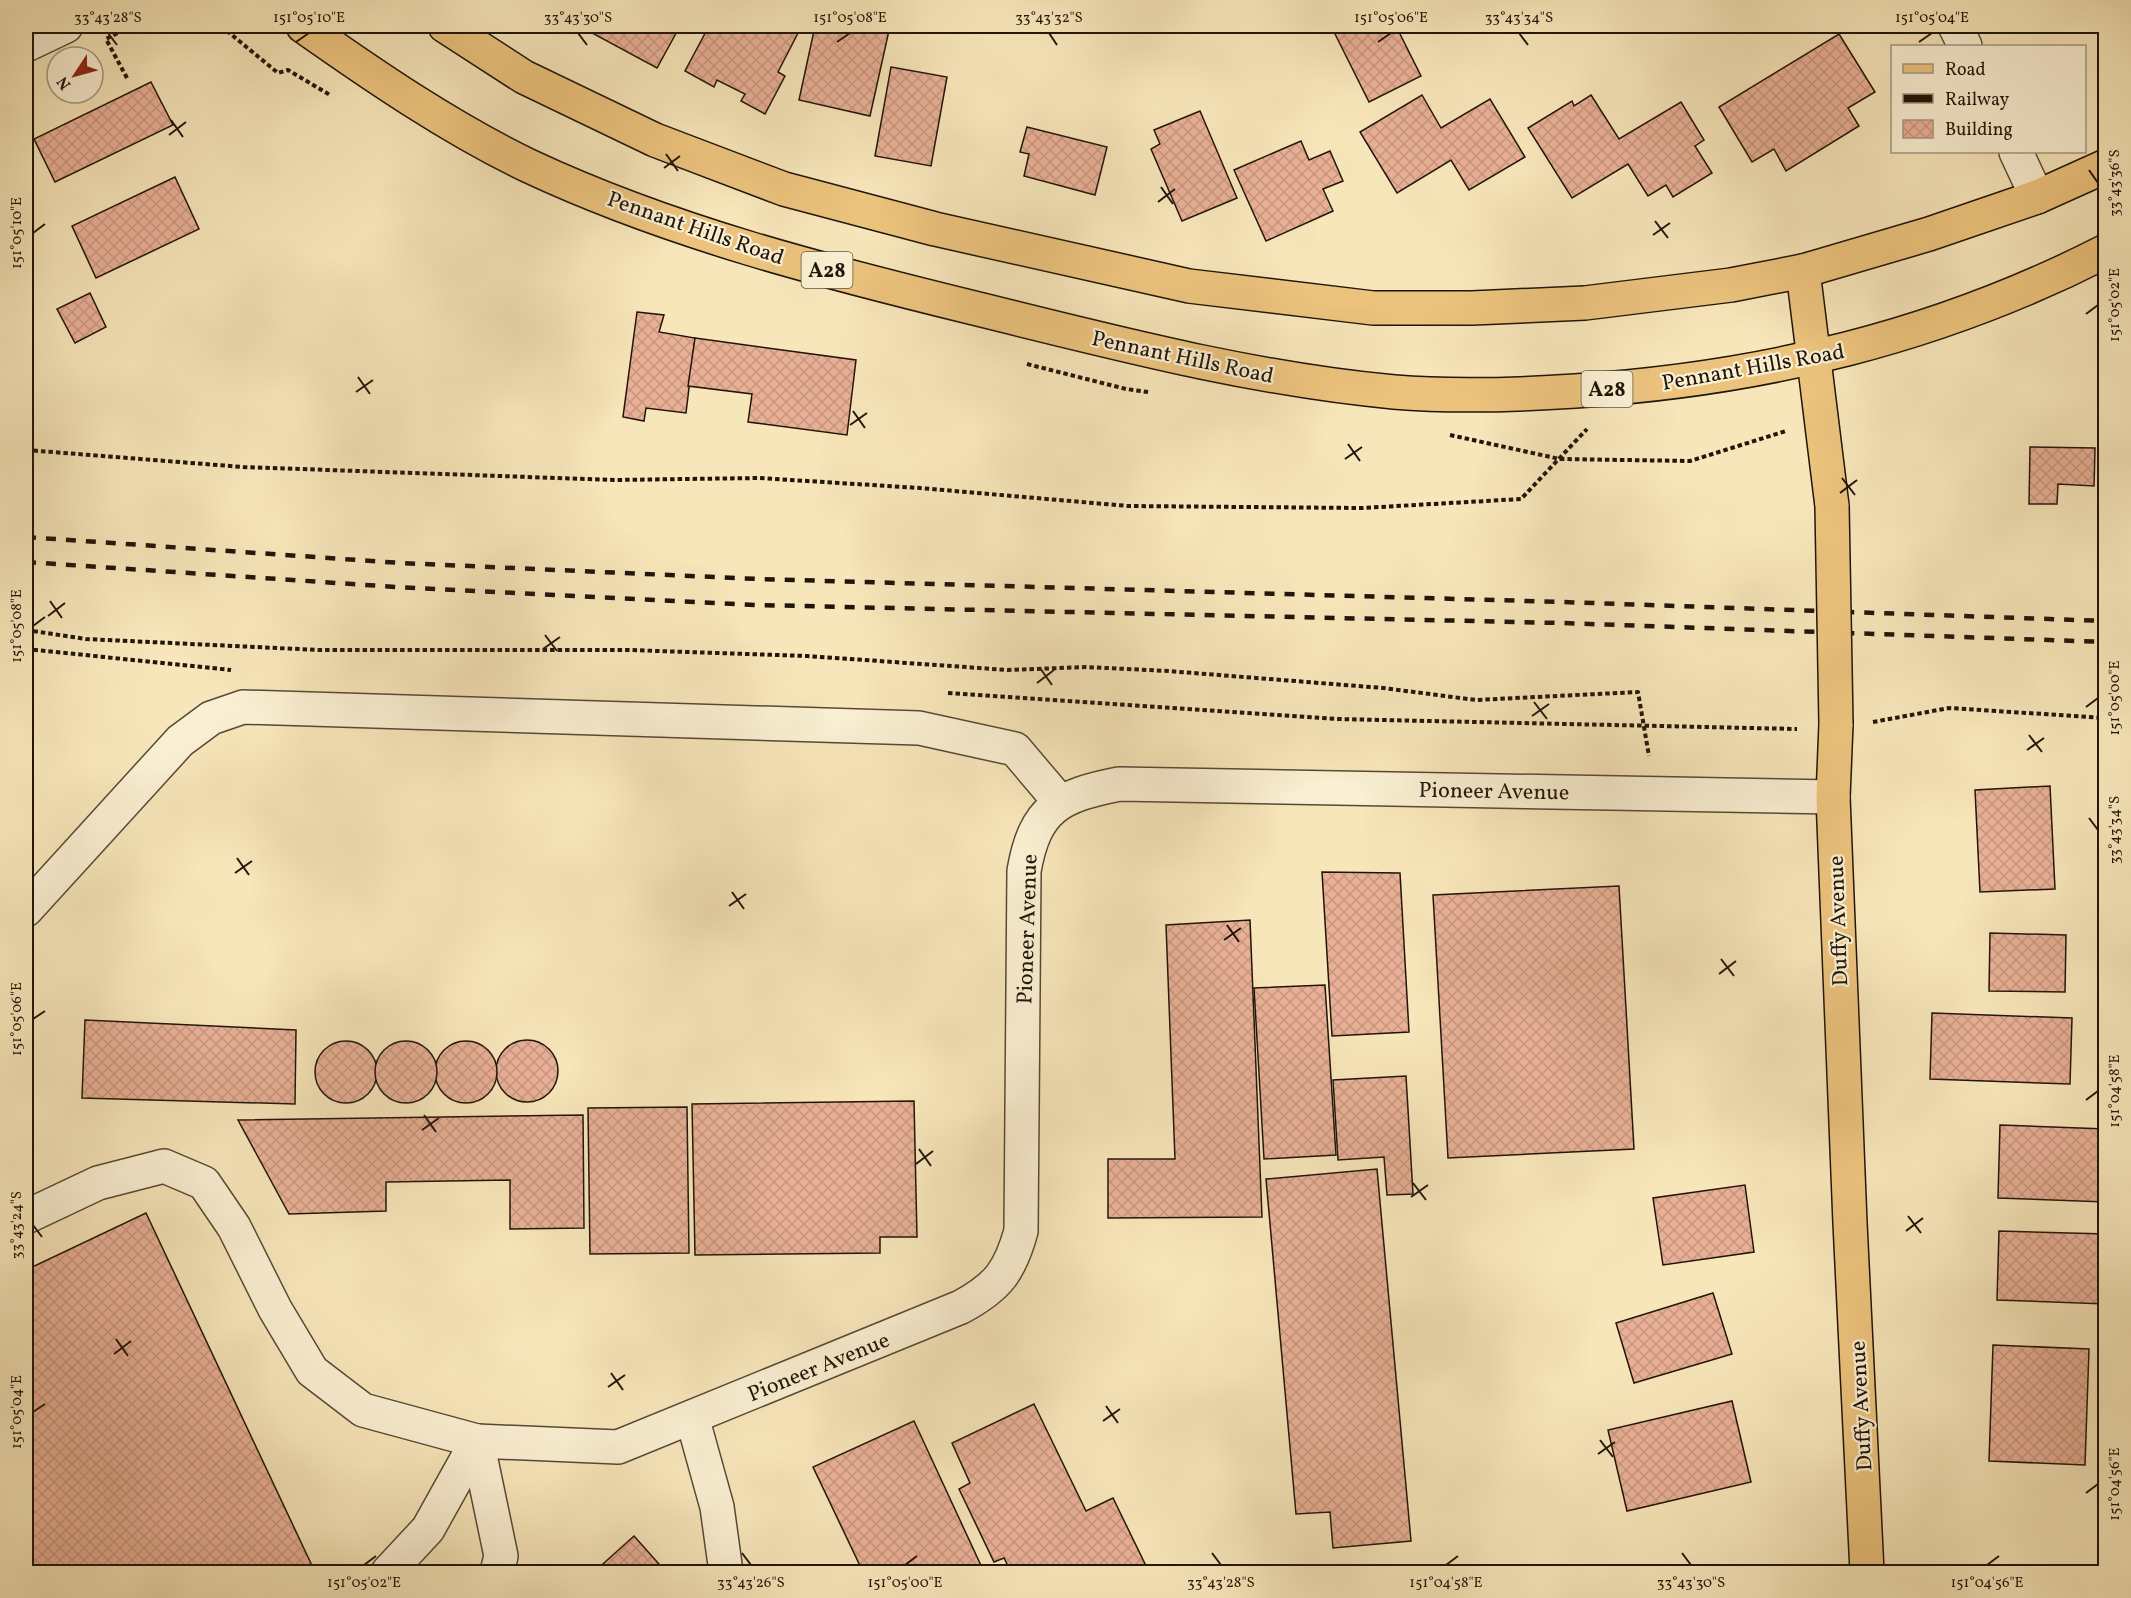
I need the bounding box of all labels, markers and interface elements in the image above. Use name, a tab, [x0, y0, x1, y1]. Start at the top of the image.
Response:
text: 33°43'28"S	[74, 8, 142, 29]
text: 151°05'10"E	[273, 8, 345, 29]
text: 33°43'30"S	[544, 8, 612, 29]
text: 151°05'08"E	[813, 8, 887, 29]
text: 33°43'32"S	[1015, 8, 1083, 29]
text: 151°05'06"E	[1354, 8, 1428, 29]
text: 33°43'34"S	[1485, 8, 1553, 29]
text: 151°05'04"E	[1895, 8, 1969, 29]
north arrow	[45, 45, 105, 105]
legend	[1891, 45, 2086, 153]
text: Road	[1945, 58, 1986, 83]
text: N	[52, 71, 77, 94]
text: Railway	[1945, 88, 2009, 113]
text: Building	[1945, 118, 2013, 143]
text: 33°43'36"S	[2105, 149, 2126, 217]
street label: Pennant Hills Road	[603, 185, 788, 274]
text: 151°05'10"E	[7, 197, 28, 269]
road number: A28	[802, 252, 852, 288]
text: 151°05'02"E	[2105, 268, 2126, 342]
street label: Pennant Hills Road	[1089, 324, 1276, 393]
street label: Pennant Hills Road	[1660, 337, 1847, 400]
road number: A28	[1582, 371, 1632, 407]
text: 151°05'08"E	[7, 589, 28, 663]
text: 151°05'00"E	[2105, 660, 2126, 736]
street label: Pioneer Avenue	[1418, 776, 1570, 809]
text: 33°43'34"S	[2105, 796, 2126, 864]
street label: Pioneer Avenue	[1010, 853, 1047, 1005]
street label: Duffy Avenue	[1822, 855, 1857, 987]
text: 151°05'06"E	[7, 982, 28, 1056]
text: 151°04'58"E	[2105, 1054, 2126, 1128]
text: 33°43'24"S	[7, 1191, 28, 1259]
street label: Pioneer Avenue	[743, 1326, 895, 1411]
street label: Duffy Avenue	[1844, 1340, 1881, 1472]
text: 151°05'04"E	[7, 1375, 28, 1449]
text: 151°04'56"E	[2105, 1447, 2126, 1521]
text: 151°05'02"E	[327, 1573, 401, 1594]
text: 33°43'26"S	[717, 1573, 785, 1594]
text: 151°05'00"E	[867, 1573, 943, 1594]
text: 33°43'28"S	[1187, 1573, 1255, 1594]
text: 151°04'58"E	[1409, 1573, 1483, 1594]
text: 33°43'30"S	[1657, 1573, 1725, 1594]
text: 151°04'56"E	[1950, 1573, 2024, 1594]

